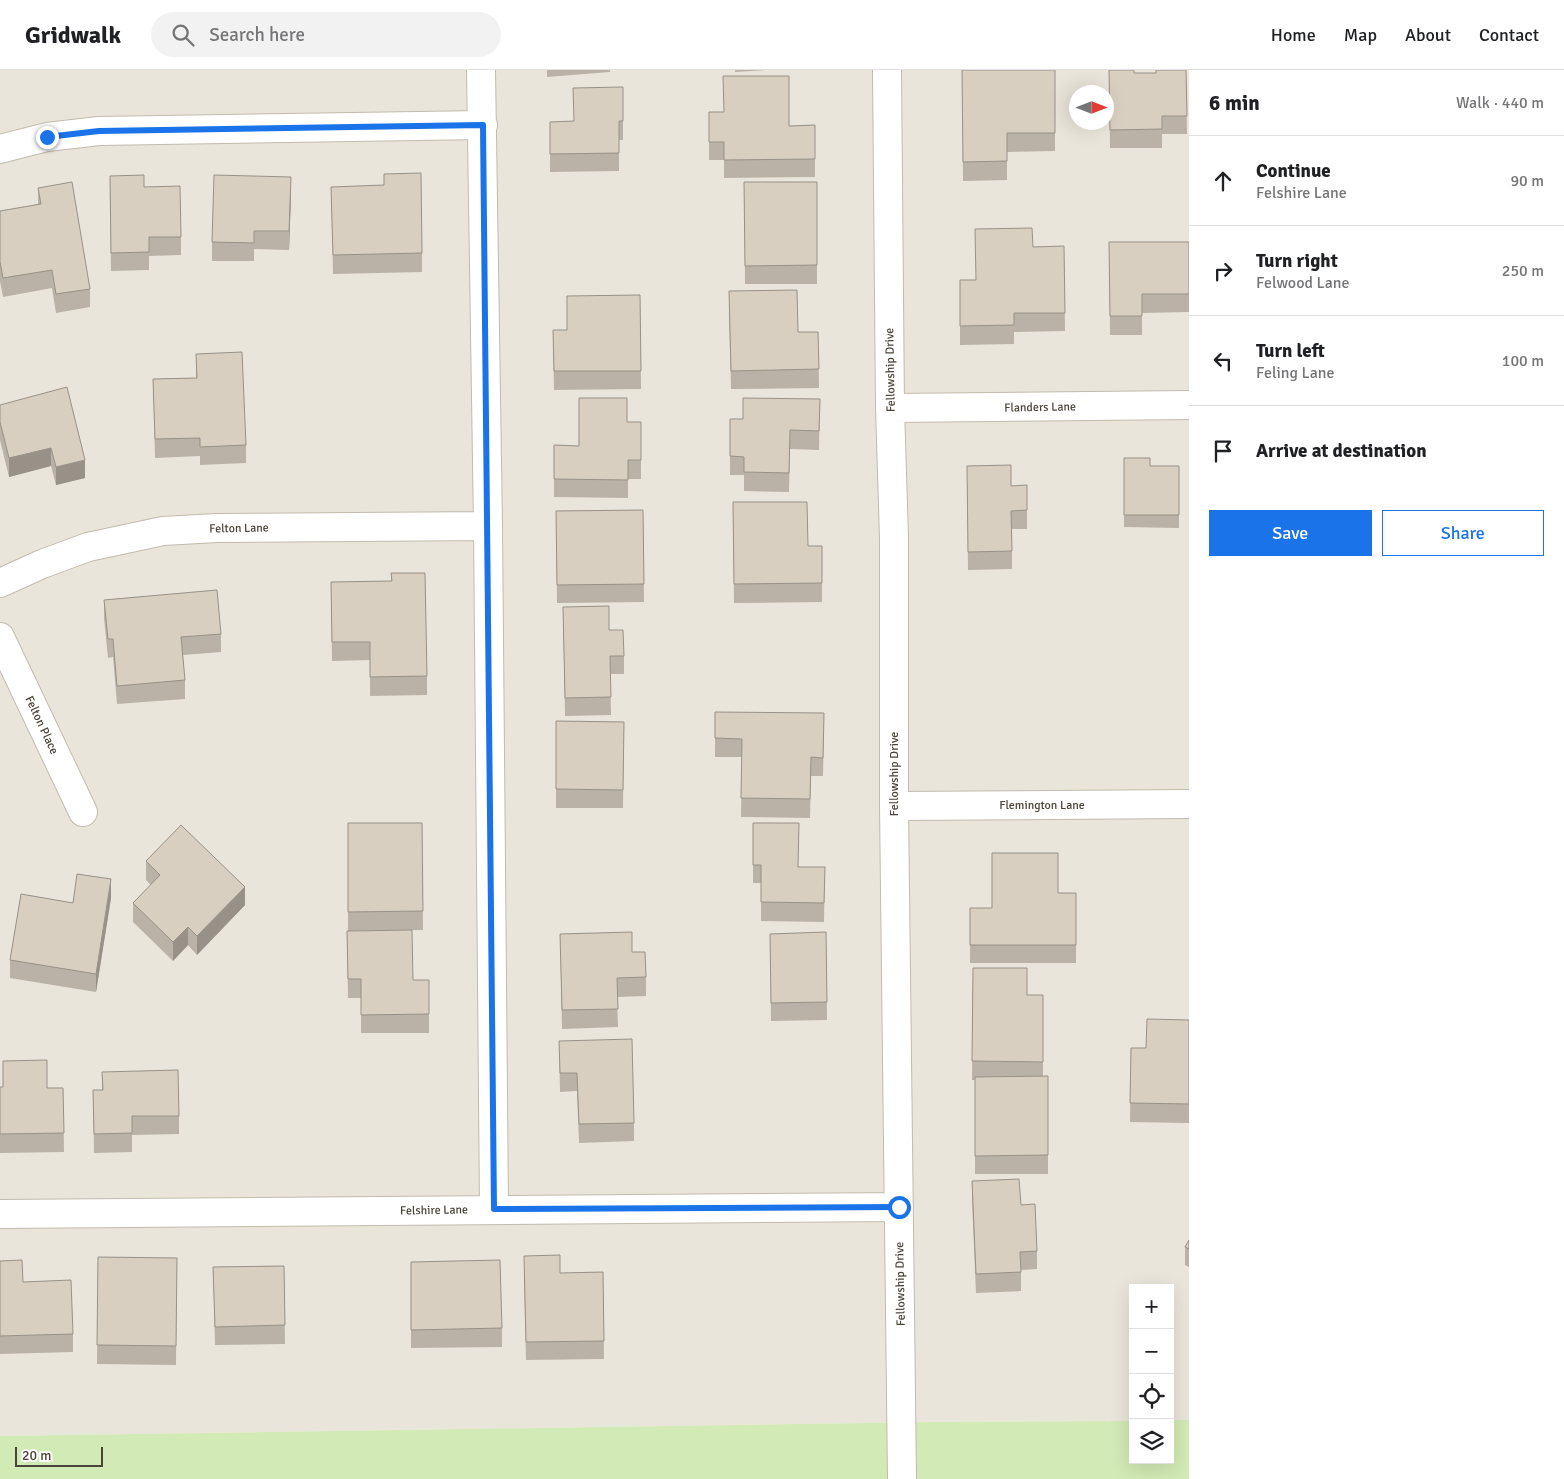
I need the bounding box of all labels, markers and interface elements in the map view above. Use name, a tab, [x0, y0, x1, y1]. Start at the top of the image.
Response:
search box	[151, 12, 501, 57]
text: Gridwalk	[25, 20, 121, 50]
icon: search	[169, 21, 197, 49]
text: Search here	[209, 23, 305, 47]
text: Home	[1271, 24, 1316, 46]
text: Map	[1344, 24, 1377, 46]
text: About	[1405, 24, 1451, 46]
text: Contact	[1479, 24, 1539, 46]
north arrow	[1069, 85, 1114, 130]
text: 6 min	[1209, 90, 1260, 116]
text: Walk · 440 m	[1456, 93, 1544, 113]
route end	[36, 126, 59, 149]
text: Continue	[1256, 159, 1331, 183]
icon: ahead	[1209, 167, 1237, 195]
text: 90 m	[1510, 171, 1544, 191]
text: Felshire Lane	[1256, 183, 1347, 203]
text: Turn right	[1256, 249, 1338, 273]
icon: right	[1209, 257, 1237, 285]
text: 250 m	[1502, 261, 1544, 281]
text: Felwood Lane	[1256, 273, 1350, 293]
street label: Fellowship Drive	[882, 328, 899, 412]
text: Turn left	[1256, 339, 1325, 363]
icon: left	[1209, 347, 1237, 375]
text: 100 m	[1502, 351, 1544, 371]
text: Feling Lane	[1256, 363, 1335, 383]
street label: Flanders Lane	[1004, 399, 1076, 416]
icon: arrive	[1209, 437, 1237, 465]
text: Arrive at destination	[1256, 439, 1427, 463]
button: Save	[1209, 510, 1372, 556]
button: Share	[1382, 510, 1544, 556]
street label: Felton Lane	[209, 520, 269, 537]
street label: Felton Place	[21, 694, 62, 757]
street label: Fellowship Drive	[887, 732, 902, 816]
street label: Flemington Lane	[999, 798, 1085, 813]
route start	[888, 1196, 911, 1219]
street label: Felshire Lane	[400, 1202, 468, 1219]
street label: Fellowship Drive	[892, 1242, 909, 1326]
map controls	[1129, 1284, 1174, 1464]
button: +	[1129, 1284, 1174, 1329]
button: −	[1129, 1329, 1174, 1374]
button: locate	[1129, 1374, 1174, 1419]
button: layers	[1129, 1419, 1174, 1464]
scale bar	[15, 1444, 102, 1467]
text: 20 m	[22, 1447, 51, 1464]

